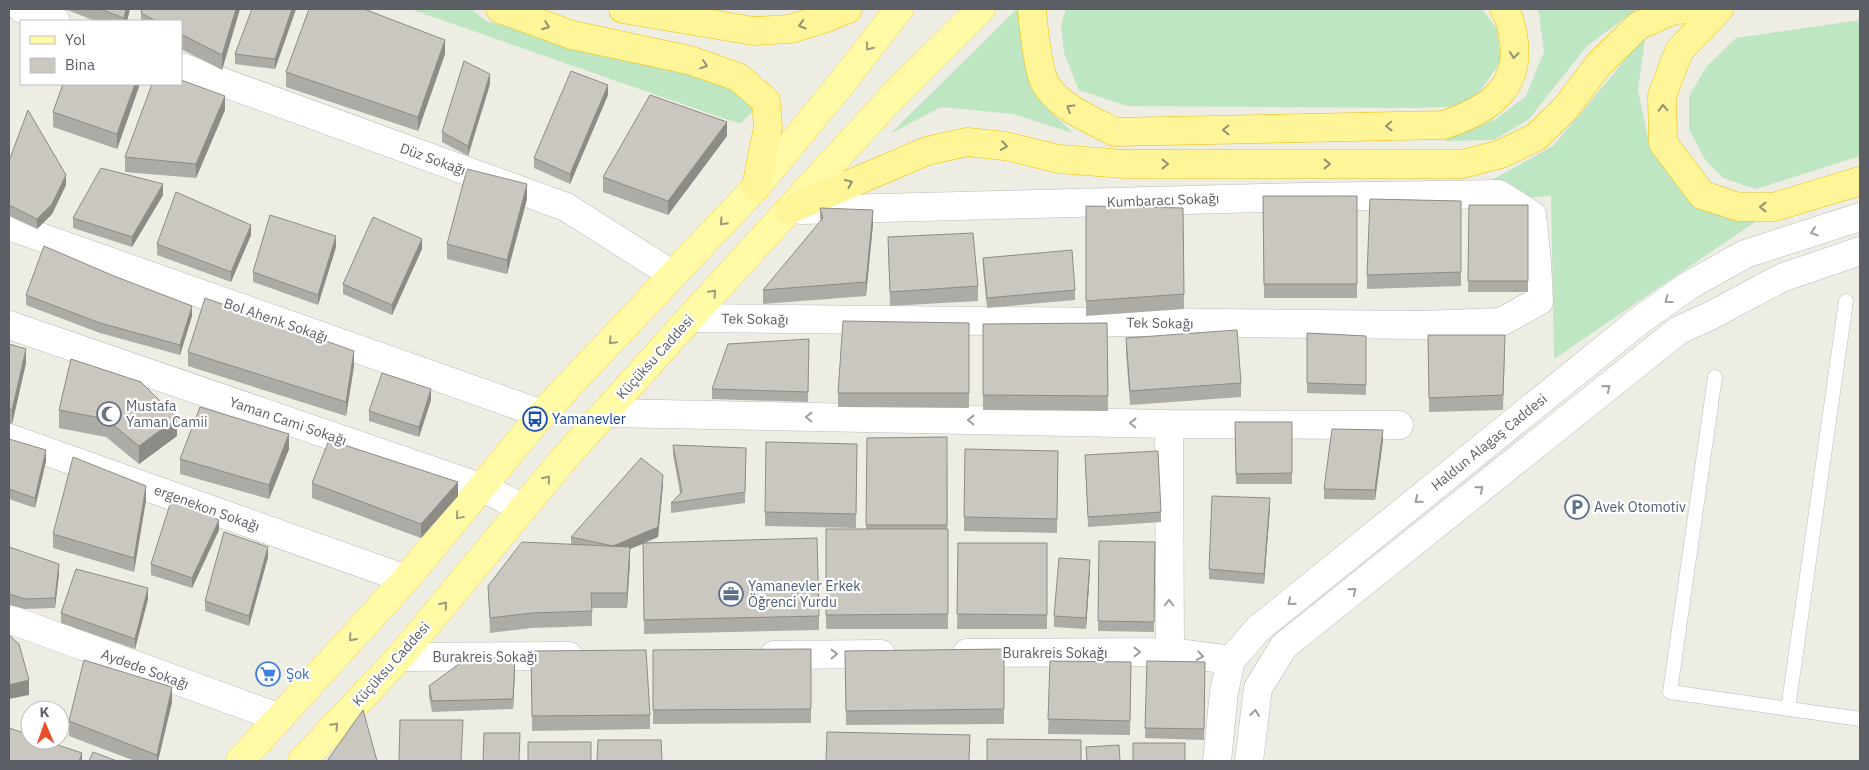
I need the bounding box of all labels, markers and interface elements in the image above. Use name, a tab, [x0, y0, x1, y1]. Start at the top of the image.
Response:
legend	[20, 20, 182, 85]
one-way arrow	[541, 20, 550, 30]
one-way arrow	[799, 20, 807, 30]
text: Yol	[65, 30, 86, 49]
one-way arrow	[867, 41, 875, 50]
one-way arrow	[1508, 51, 1519, 59]
text: Bina	[65, 55, 95, 74]
one-way arrow	[699, 59, 707, 69]
one-way arrow	[1066, 104, 1075, 114]
one-way arrow	[1657, 104, 1668, 112]
one-way arrow	[1384, 121, 1392, 132]
one-way arrow	[1222, 125, 1230, 135]
street label: Düz Sokağı	[398, 139, 468, 179]
one-way arrow	[999, 141, 1008, 151]
one-way arrow	[1161, 159, 1169, 169]
one-way arrow	[1324, 159, 1331, 169]
one-way arrow	[844, 179, 853, 190]
street label: Kumbaracı Sokağı	[1106, 189, 1220, 211]
one-way arrow	[1759, 202, 1766, 212]
one-way arrow	[720, 217, 729, 226]
one-way arrow	[1810, 226, 1819, 236]
one-way arrow	[707, 289, 716, 298]
street label: Bol Ahenk Sokağı	[222, 294, 330, 346]
one-way arrow	[1664, 294, 1674, 303]
street label: Tek Sokağı	[721, 309, 789, 329]
street label: Küçüksu Caddesi	[612, 311, 698, 403]
street label: Tek Sokağı	[1126, 313, 1194, 333]
one-way arrow	[609, 335, 618, 344]
one-way arrow	[1601, 384, 1610, 393]
street label: Haldun Alagaş Caddesi	[1427, 390, 1551, 494]
street label: Yaman Cami Sokağı	[227, 392, 349, 450]
place label: Mustafa Yaman Camii	[126, 397, 207, 431]
mosque icon: Mustafa Yaman Camii	[96, 401, 122, 427]
bus stop icon: Yamanevler	[522, 406, 548, 432]
place label: Yamanevler	[552, 410, 626, 428]
one-way arrow	[804, 412, 812, 422]
one-way arrow	[967, 415, 974, 425]
one-way arrow	[1129, 418, 1137, 428]
one-way arrow	[541, 476, 549, 485]
street label: ergenekon Sokağı	[152, 481, 262, 535]
one-way arrow	[1474, 487, 1483, 495]
one-way arrow	[1415, 494, 1424, 502]
parking icon: Avek Otomotiv	[1564, 494, 1590, 520]
place label: Avek Otomotiv	[1594, 498, 1686, 516]
one-way arrow	[457, 510, 465, 519]
place label: Yamanevler Erkek Öğrenci Yurdu	[748, 577, 861, 611]
office icon: Yamanevler Erkek Öğrenci Yurdu	[718, 581, 744, 607]
one-way arrow	[1347, 589, 1356, 597]
one-way arrow	[1288, 597, 1297, 606]
one-way arrow	[1164, 599, 1174, 607]
one-way arrow	[438, 602, 446, 611]
street label: Küçüksu Caddesi	[348, 618, 434, 710]
one-way arrow	[349, 633, 358, 642]
street label: Burakreis Sokağı	[1002, 644, 1108, 662]
street label: Aydede Sokağı	[99, 645, 191, 693]
one-way arrow	[1133, 647, 1141, 657]
street label: Burakreis Sokağı	[432, 648, 538, 666]
one-way arrow	[830, 649, 838, 659]
one-way arrow	[1197, 650, 1205, 661]
supermarket icon: Şok	[255, 661, 281, 687]
place label: Şok	[286, 665, 310, 683]
north arrow	[20, 700, 70, 750]
text: K	[39, 703, 50, 721]
one-way arrow	[1249, 709, 1260, 717]
one-way arrow	[329, 723, 338, 732]

